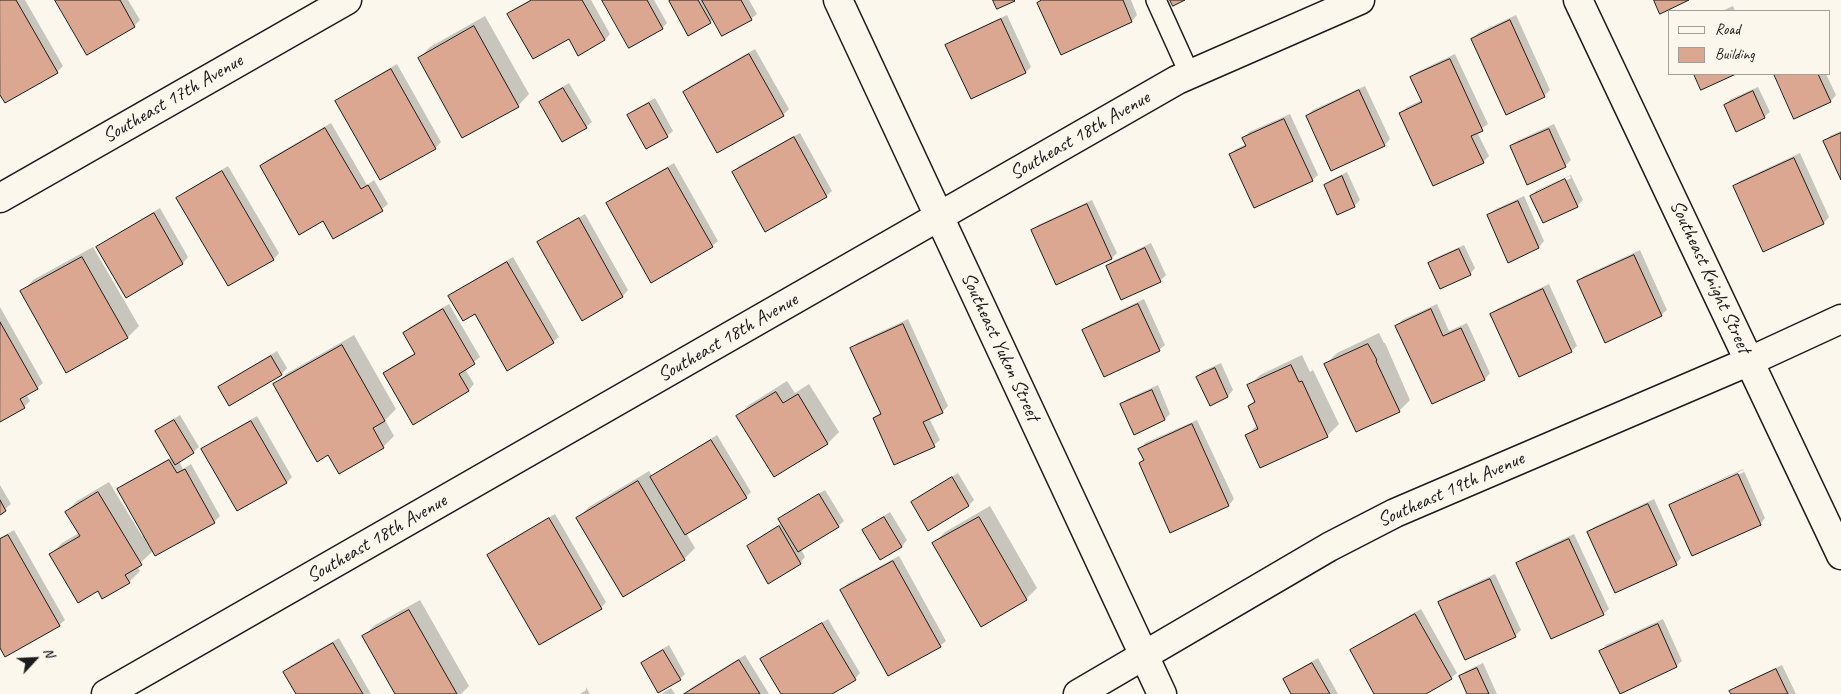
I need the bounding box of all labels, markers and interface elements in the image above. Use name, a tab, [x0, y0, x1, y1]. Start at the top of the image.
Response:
legend	[1668, 10, 1831, 75]
text: Road	[1715, 20, 1740, 39]
text: Building	[1715, 45, 1754, 64]
street label: Southeast 17th Avenue	[99, 49, 247, 149]
street label: Southeast 18th Avenue	[1006, 86, 1154, 186]
street label: Southeast Knight Street	[1664, 197, 1756, 357]
street label: Southeast Yukon Street	[955, 269, 1045, 425]
street label: Southeast 18th Avenue	[654, 288, 802, 388]
street label: Southeast 19th Avenue	[1374, 447, 1528, 533]
street label: Southeast 18th Avenue	[303, 489, 451, 589]
north arrow	[10, 634, 60, 684]
text: N	[40, 645, 59, 660]

